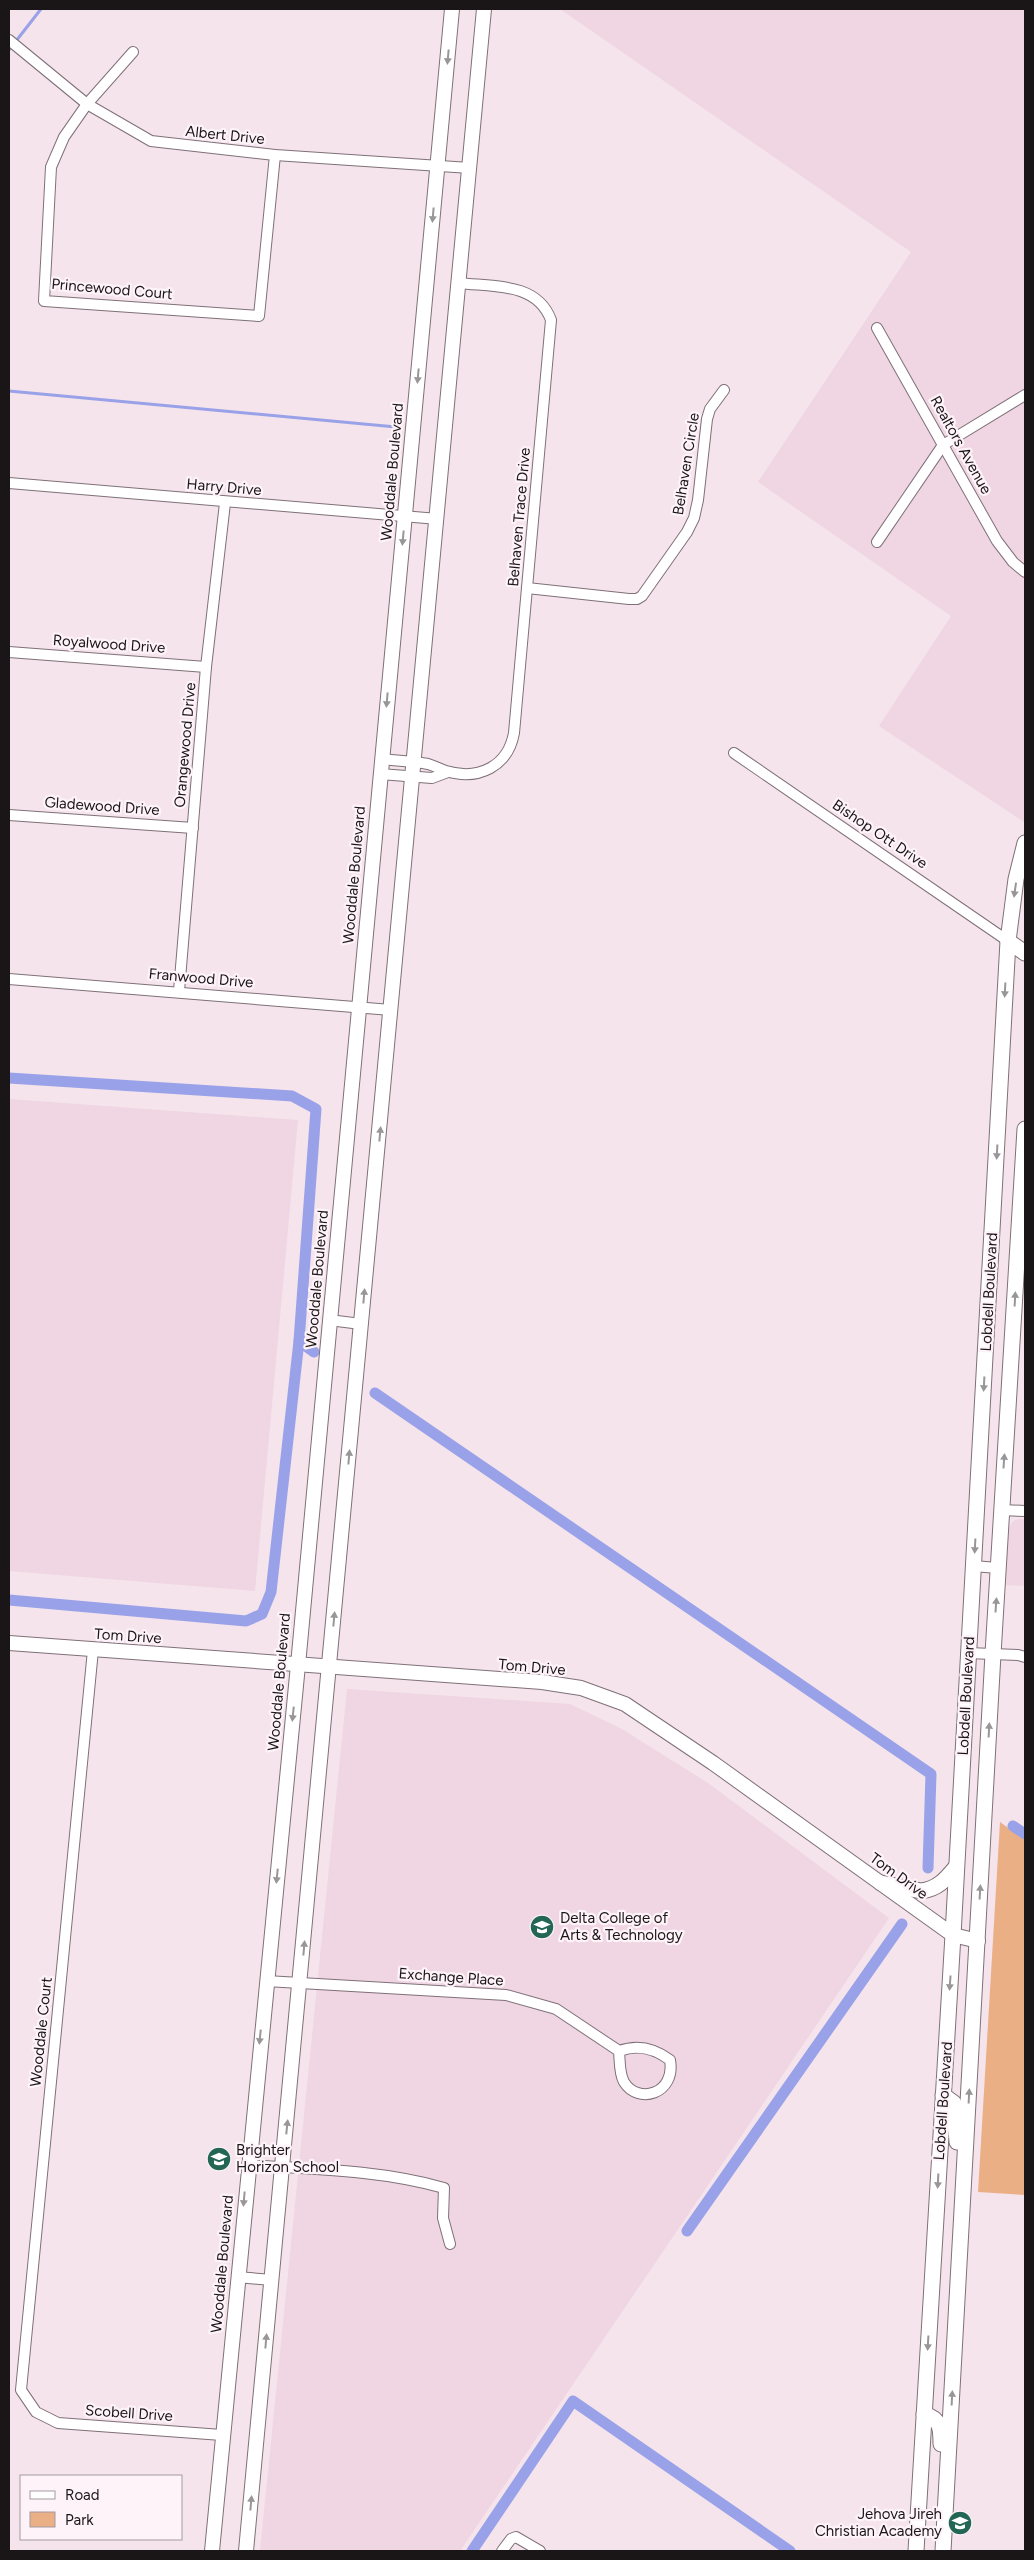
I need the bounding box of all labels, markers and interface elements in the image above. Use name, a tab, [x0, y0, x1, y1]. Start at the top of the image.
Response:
one-way arrow	[443, 50, 451, 66]
street label: Albert Drive	[184, 122, 266, 148]
one-way arrow	[429, 207, 437, 223]
street label: Princewood Court	[51, 275, 174, 303]
one-way arrow	[414, 369, 422, 385]
street label: Realtors Avenue	[927, 393, 995, 497]
street label: Wooddale Boulevard	[377, 402, 407, 542]
street label: Belhaven Circle	[669, 412, 703, 516]
street label: Belhaven Trace Drive	[504, 447, 534, 587]
street label: Harry Drive	[186, 475, 262, 499]
one-way arrow	[398, 531, 406, 547]
street label: Royalwood Drive	[52, 631, 166, 657]
street label: Orangewood Drive	[171, 682, 199, 808]
one-way arrow	[383, 692, 391, 708]
street label: Gladewood Drive	[44, 793, 160, 819]
street label: Bishop Ott Drive	[829, 796, 931, 872]
street label: Wooddale Boulevard	[339, 805, 369, 945]
one-way arrow	[1010, 883, 1018, 899]
street label: Franwood Drive	[148, 964, 254, 992]
one-way arrow	[1001, 982, 1009, 998]
one-way arrow	[376, 1125, 384, 1141]
one-way arrow	[992, 1144, 1000, 1160]
street label: Wooddale Boulevard	[302, 1209, 332, 1349]
street label: Lobdell Boulevard	[977, 1232, 1001, 1352]
one-way arrow	[360, 1287, 368, 1303]
one-way arrow	[1011, 1290, 1019, 1306]
one-way arrow	[979, 1376, 987, 1392]
one-way arrow	[345, 1449, 353, 1465]
one-way arrow	[1001, 1453, 1009, 1469]
one-way arrow	[970, 1538, 978, 1554]
one-way arrow	[992, 1597, 1000, 1613]
one-way arrow	[330, 1611, 338, 1627]
street label: Wooddale Boulevard	[264, 1612, 294, 1752]
street label: Tom Drive	[94, 1625, 162, 1647]
street label: Lobdell Boulevard	[954, 1636, 978, 1756]
street label: Tom Drive	[498, 1655, 566, 1679]
one-way arrow	[289, 1706, 297, 1722]
one-way arrow	[985, 1722, 993, 1738]
street label: Tom Drive	[867, 1849, 931, 1903]
one-way arrow	[273, 1868, 281, 1884]
one-way arrow	[977, 1884, 985, 1900]
place label: Delta College of Arts & Technology	[560, 1909, 683, 1944]
school or university icon: Delta College of Arts & Technology	[529, 1914, 555, 1940]
one-way arrow	[300, 1939, 308, 1955]
street label: Exchange Place	[398, 1964, 504, 1990]
street label: Wooddale Court	[26, 1976, 56, 2088]
one-way arrow	[946, 1976, 954, 1992]
one-way arrow	[256, 2030, 264, 2046]
street label: Lobdell Boulevard	[930, 2041, 956, 2161]
one-way arrow	[965, 2087, 973, 2103]
one-way arrow	[283, 2119, 291, 2135]
place label: Brighter Horizon School	[236, 2141, 339, 2176]
school or university icon: Brighter Horizon School	[206, 2146, 232, 2172]
one-way arrow	[933, 2173, 941, 2189]
one-way arrow	[240, 2191, 248, 2207]
street label: Wooddale Boulevard	[207, 2194, 237, 2334]
one-way arrow	[262, 2333, 270, 2349]
one-way arrow	[924, 2335, 932, 2351]
one-way arrow	[948, 2389, 956, 2405]
street label: Scobell Drive	[84, 2401, 174, 2425]
legend	[20, 2475, 182, 2540]
text: Road	[65, 2486, 100, 2504]
one-way arrow	[247, 2494, 255, 2510]
place label: Jehova Jireh Christian Academy	[815, 2505, 942, 2540]
school or university icon: Jehova Jireh Christian Academy	[947, 2510, 973, 2536]
text: Park	[65, 2511, 94, 2529]

